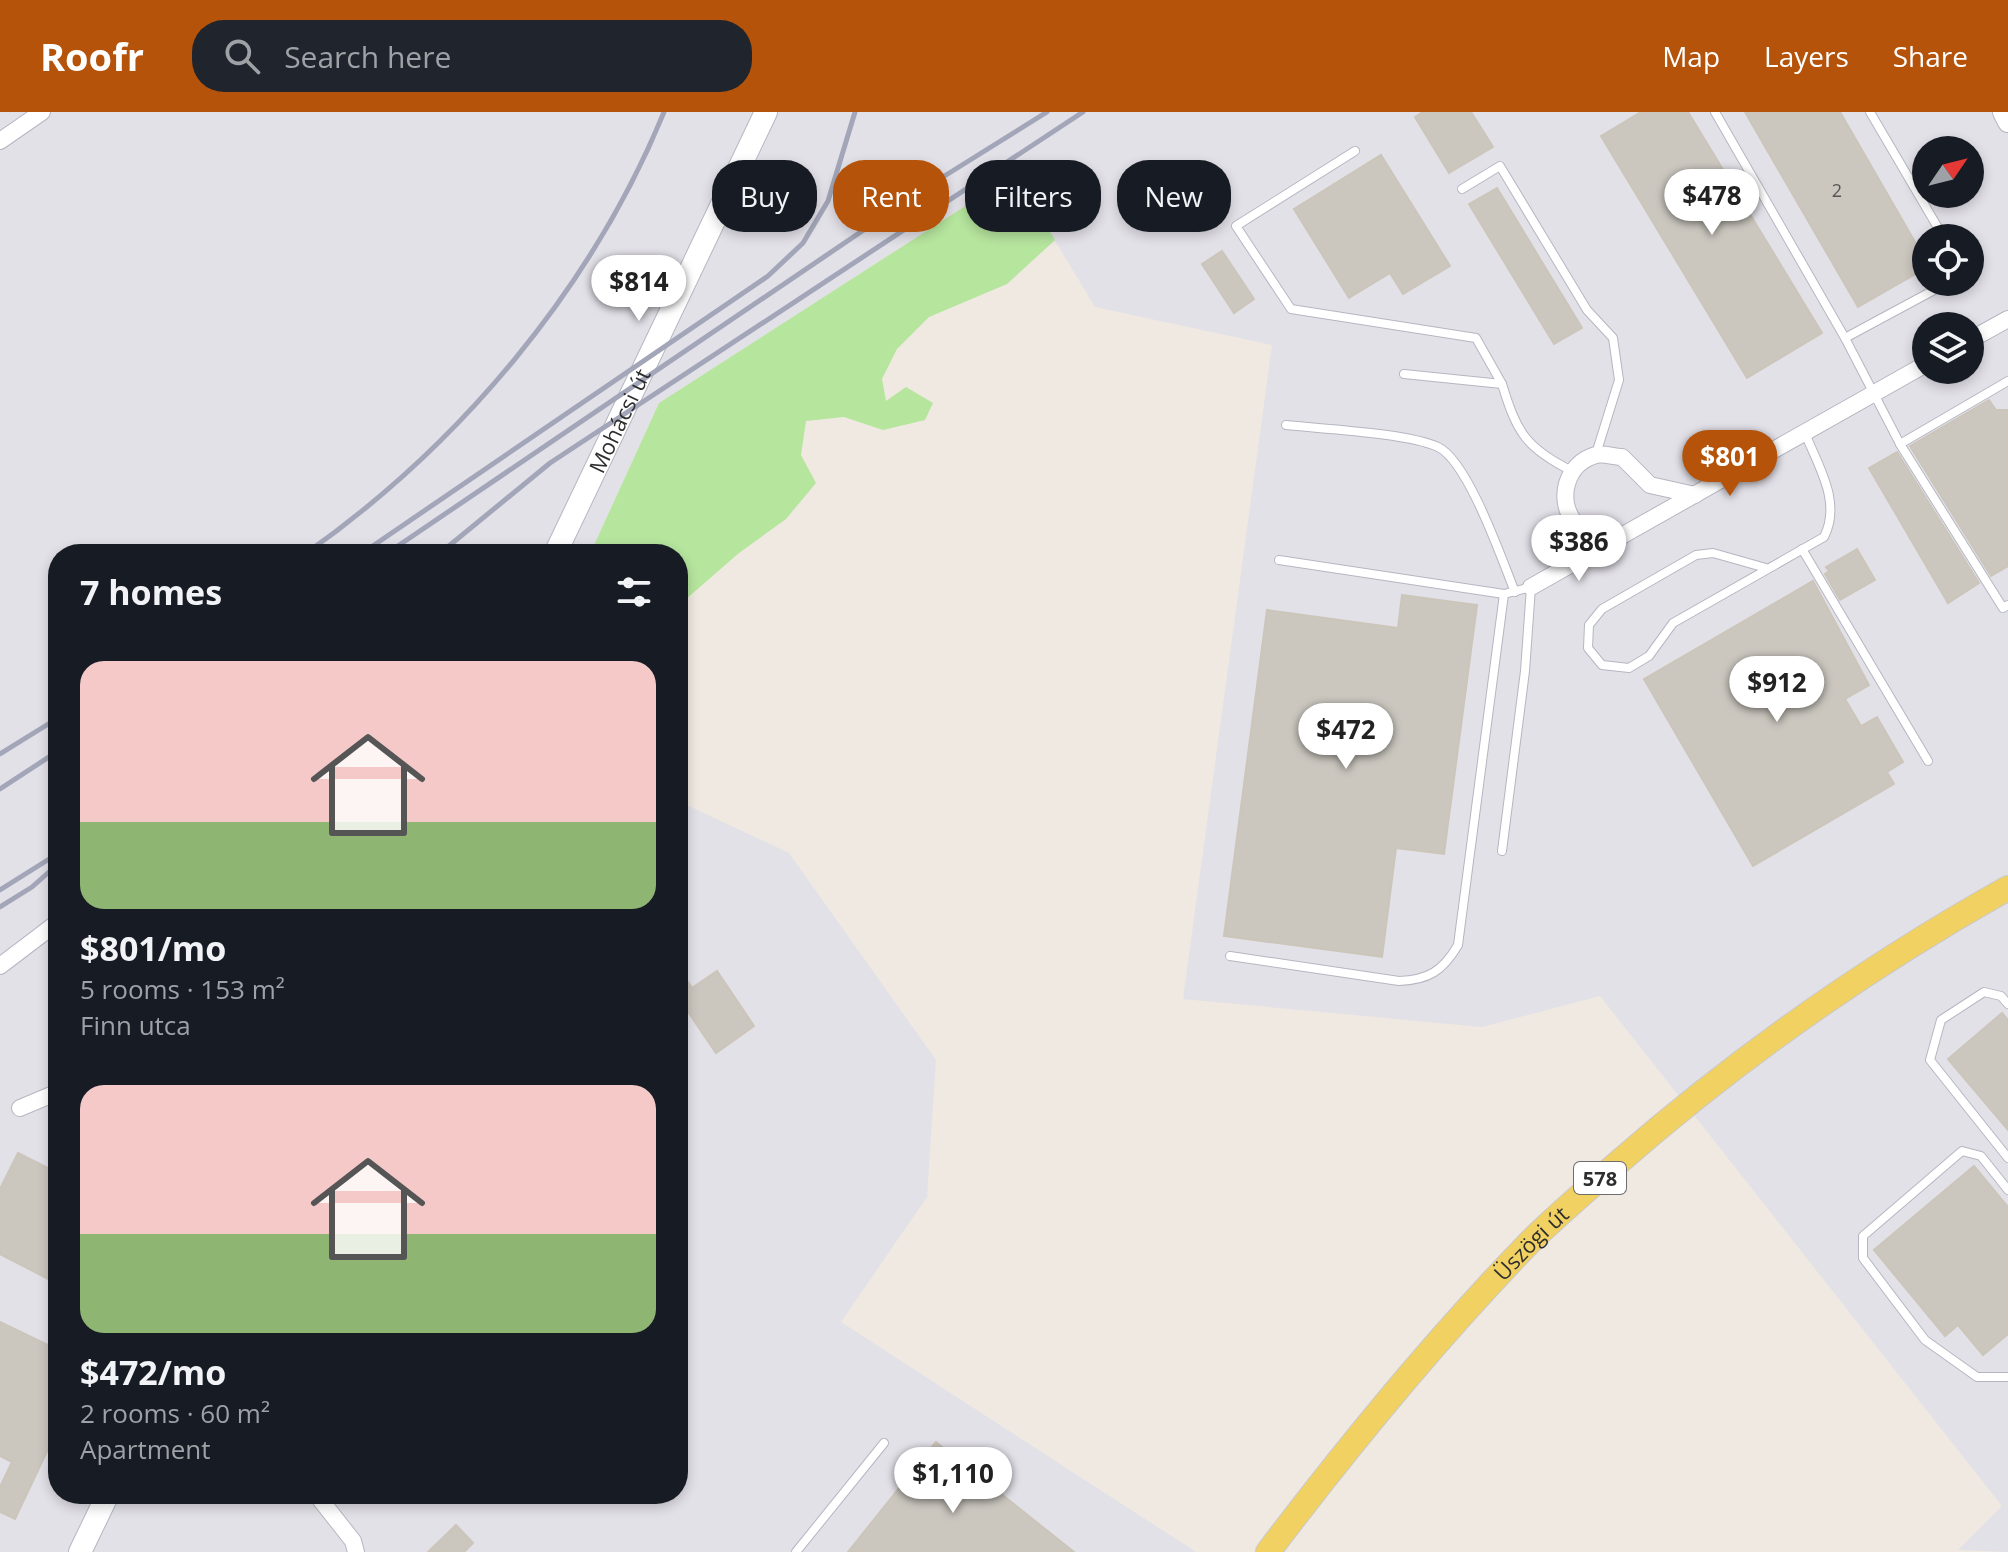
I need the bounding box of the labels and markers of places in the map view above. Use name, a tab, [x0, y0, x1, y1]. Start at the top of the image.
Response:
pin: $478	[1665, 169, 1759, 237]
pin: $814	[592, 255, 686, 323]
pin: $801	[1683, 430, 1777, 498]
pin: $386	[1532, 515, 1626, 583]
pin: $912	[1730, 656, 1824, 724]
pin: $472	[1299, 703, 1393, 771]
pin: $1,110	[888, 1447, 1018, 1515]

